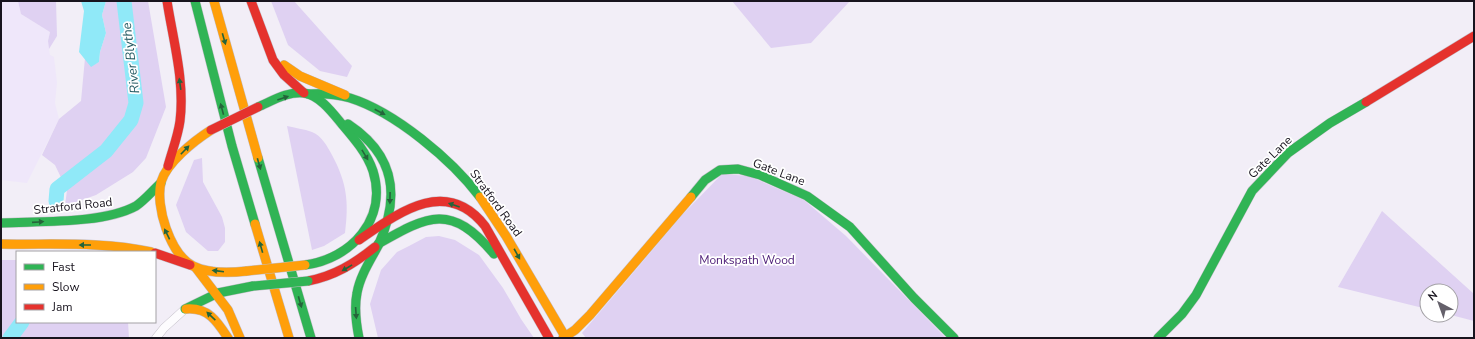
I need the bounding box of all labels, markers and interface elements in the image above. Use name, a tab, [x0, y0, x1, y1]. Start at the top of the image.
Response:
water label: River Blythe	[118, 21, 144, 95]
one-way arrow	[221, 33, 227, 45]
one-way arrow	[177, 78, 183, 90]
one-way arrow	[277, 95, 289, 101]
one-way arrow	[219, 102, 225, 114]
one-way arrow	[374, 109, 385, 116]
street label: Gate Lane	[1245, 132, 1295, 182]
one-way arrow	[180, 145, 190, 155]
one-way arrow	[361, 149, 368, 161]
street label: Gate Lane	[751, 155, 807, 189]
one-way arrow	[257, 158, 263, 170]
street label: Stratford Road	[466, 166, 526, 240]
one-way arrow	[387, 192, 394, 204]
street label: Stratford Road	[33, 194, 113, 218]
one-way arrow	[448, 202, 460, 208]
one-way arrow	[32, 218, 44, 225]
one-way arrow	[164, 228, 171, 239]
one-way arrow	[258, 241, 264, 253]
one-way arrow	[78, 242, 91, 248]
one-way arrow	[514, 248, 520, 260]
legend	[16, 251, 156, 323]
park label: Monkspath Wood	[699, 252, 795, 268]
text: Fast	[52, 259, 75, 275]
one-way arrow	[342, 264, 352, 272]
one-way arrow	[212, 268, 224, 274]
text: Slow	[52, 279, 80, 295]
north arrow	[1419, 283, 1459, 323]
text: N	[1425, 287, 1441, 304]
one-way arrow	[297, 296, 303, 308]
text: Jam	[51, 299, 73, 315]
one-way arrow	[352, 307, 359, 319]
one-way arrow	[206, 311, 216, 321]

